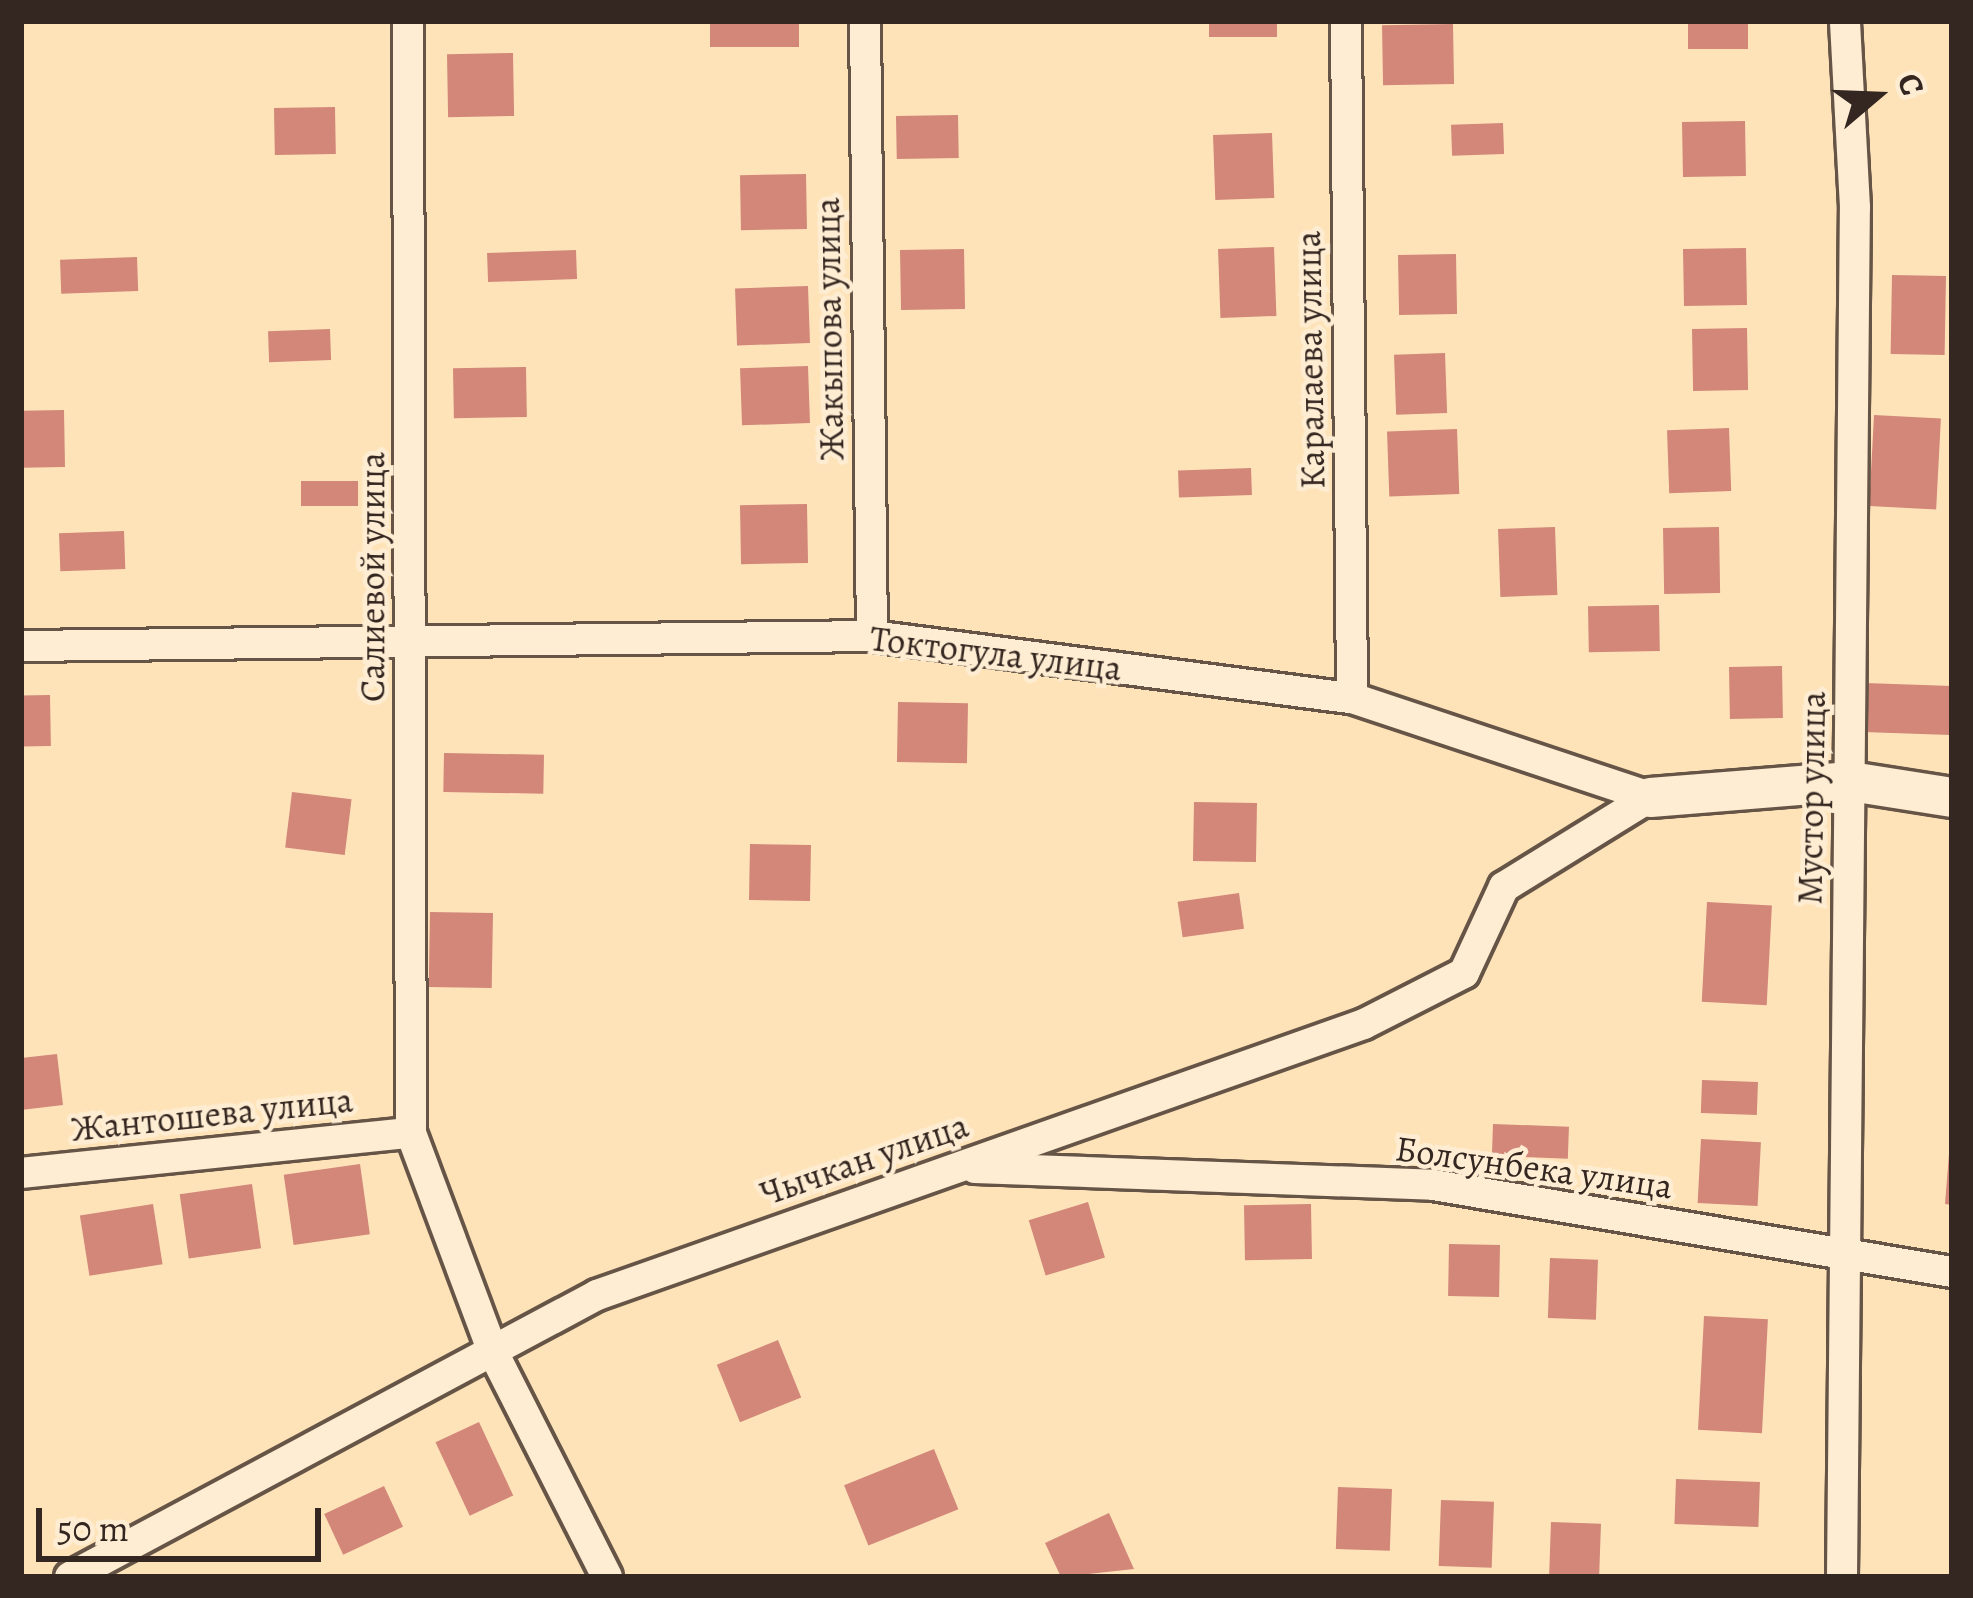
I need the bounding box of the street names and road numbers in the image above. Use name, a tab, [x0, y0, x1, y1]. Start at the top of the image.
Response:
street label: Жакыпова улица	[805, 197, 853, 461]
street label: Каралаева улица	[1286, 230, 1334, 490]
street label: Салиевой улица	[350, 452, 394, 702]
street label: Токтогула улица	[868, 616, 1124, 690]
street label: Мустор улица	[1788, 691, 1834, 905]
street label: Жантошева улица	[69, 1078, 355, 1150]
street label: Чычкан улица	[754, 1103, 974, 1215]
street label: Болсунбека улица	[1393, 1126, 1675, 1208]

